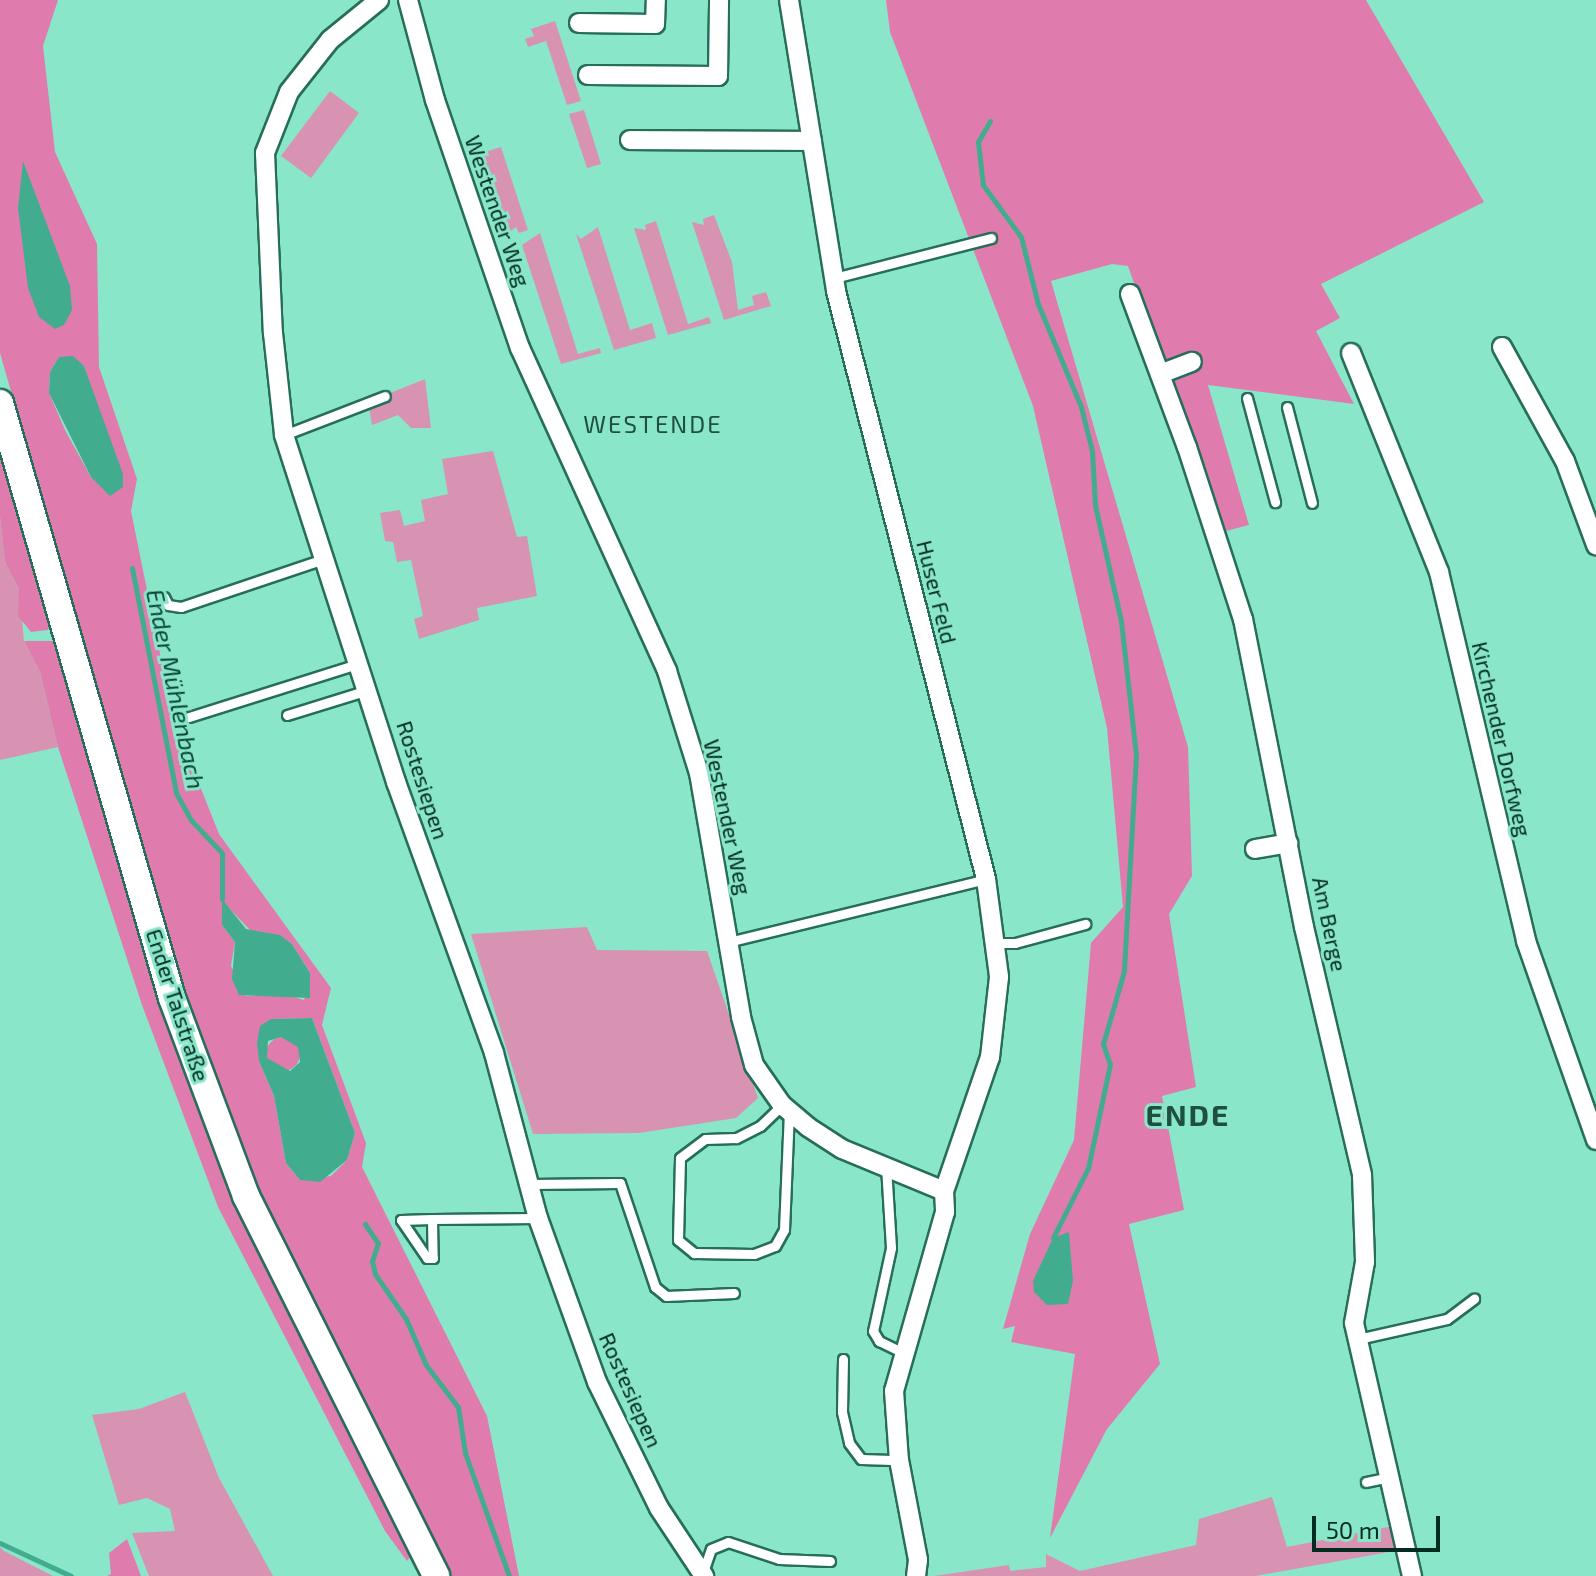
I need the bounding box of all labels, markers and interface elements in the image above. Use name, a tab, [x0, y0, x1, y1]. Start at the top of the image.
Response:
street label: Westender Weg	[460, 131, 536, 291]
district label: WESTENDE	[583, 410, 723, 438]
street label: Huser Feld	[911, 537, 963, 647]
water label: Ender Mühlenbach	[141, 586, 211, 792]
street label: Kirchender Dorfweg	[1467, 639, 1537, 839]
street label: Rostesiepen	[391, 717, 455, 843]
street label: Westender Weg	[699, 736, 757, 898]
street label: Am Berge	[1307, 874, 1353, 974]
street label: Ender Talstraße	[141, 925, 215, 1085]
district label: ENDE	[1146, 1096, 1230, 1132]
street label: Rostesiepen	[594, 1328, 668, 1452]
scale bar	[1316, 1500, 1444, 1550]
text: 50 m	[1326, 1515, 1380, 1544]

